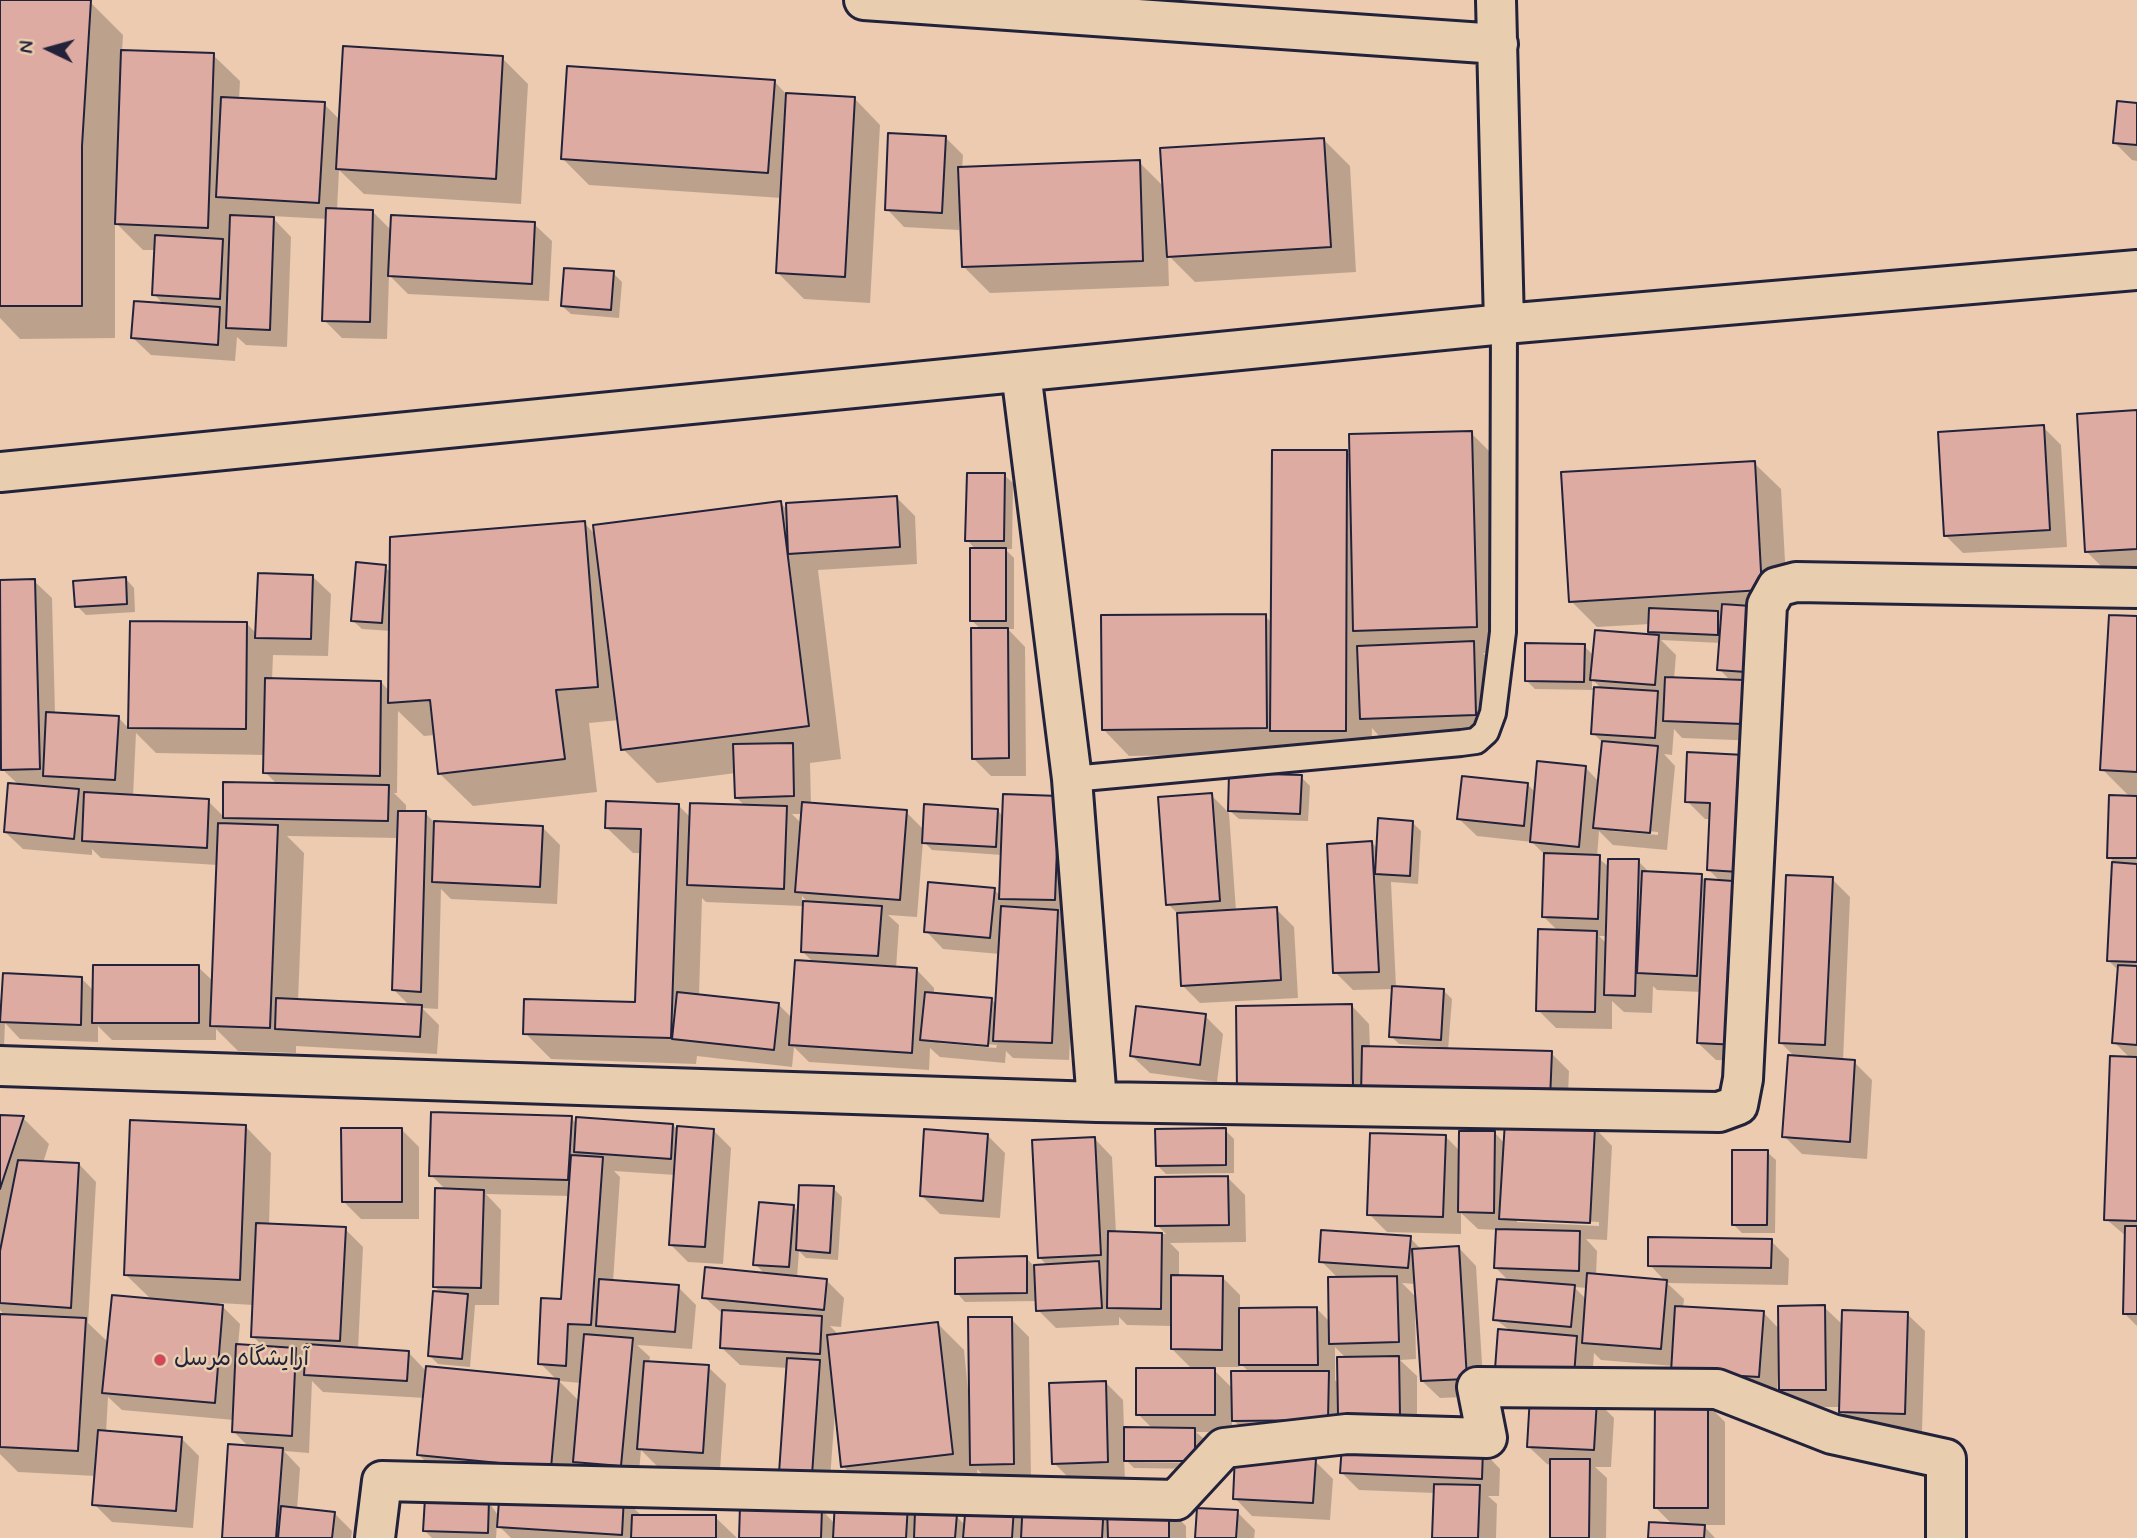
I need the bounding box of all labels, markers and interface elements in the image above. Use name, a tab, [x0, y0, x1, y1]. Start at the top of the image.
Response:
north arrow	[14, 14, 84, 84]
text: N	[15, 40, 41, 55]
place label: آرایشگاه مرسل	[174, 1346, 309, 1374]
marker: آرایشگاه مرسل	[152, 1352, 168, 1368]

